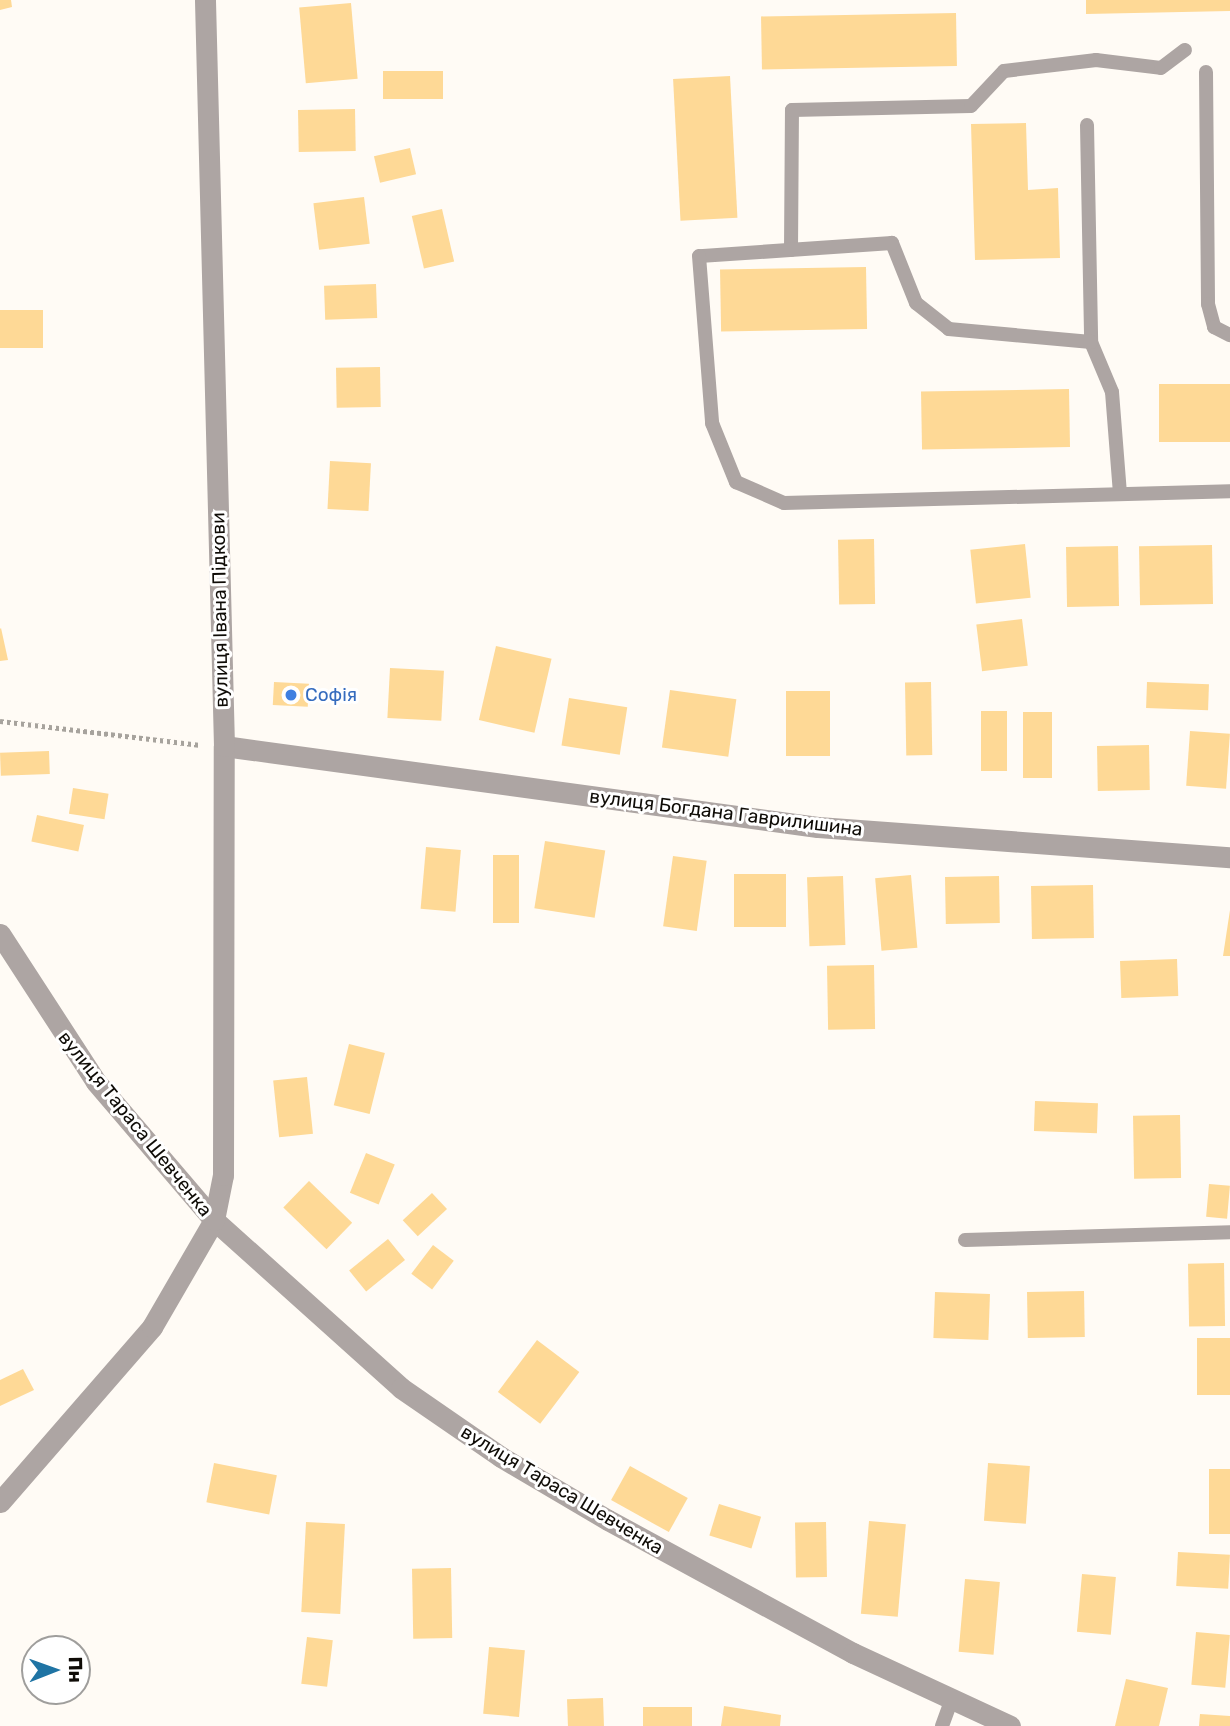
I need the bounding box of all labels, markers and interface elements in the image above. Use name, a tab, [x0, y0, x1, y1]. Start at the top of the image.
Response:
street label: вулиця Івана Підкови	[207, 512, 233, 708]
place label: Софія	[305, 684, 357, 706]
marker: Софія	[283, 687, 299, 703]
street label: вулиця Богдана Гаврилишина	[588, 785, 864, 841]
street label: вулиця Тараса Шевченка	[53, 1027, 217, 1221]
street label: вулиця Тараса Шевченка	[457, 1421, 667, 1559]
north arrow	[21, 1635, 91, 1705]
text: Пн	[64, 1656, 87, 1683]

